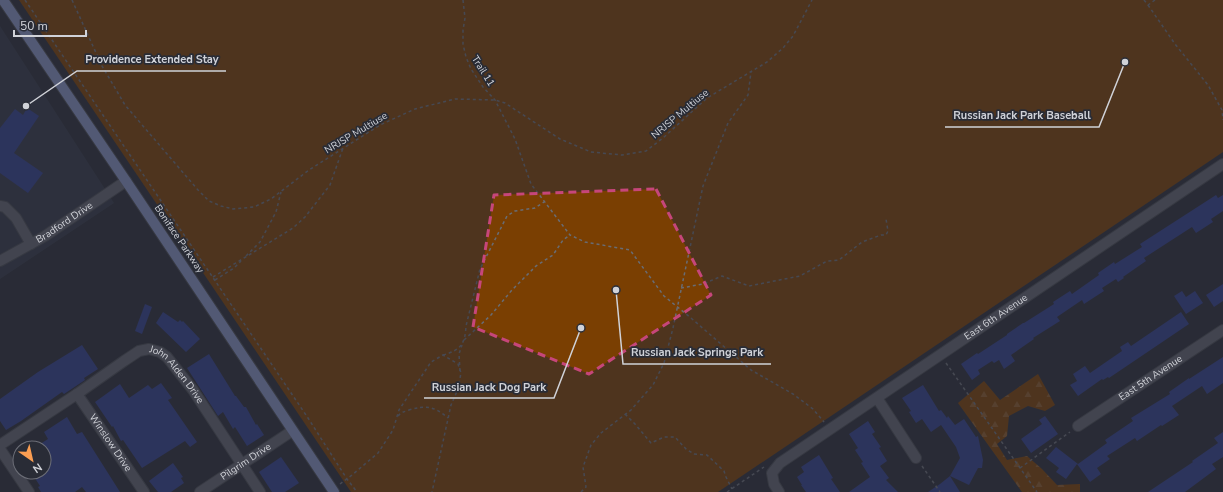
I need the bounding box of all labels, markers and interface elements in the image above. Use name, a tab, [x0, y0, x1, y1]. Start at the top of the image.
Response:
scale bar	[14, 12, 86, 38]
text: 50 m	[20, 18, 48, 34]
callout: Providence Extended Stay	[77, 48, 226, 71]
text: Providence Extended Stay	[85, 52, 219, 67]
street label: Trail 11	[468, 53, 498, 89]
street label: NRJSP Multiuse	[648, 86, 712, 142]
callout: Russian Jack Park Baseball	[945, 104, 1099, 127]
text: Russian Jack Park Baseball	[953, 108, 1091, 123]
street label: NRJSP Multiuse	[322, 109, 390, 157]
street label: Bradford Drive	[33, 198, 96, 247]
street label: Boniface Parkway	[151, 202, 208, 277]
street label: East 6th Avenue	[961, 291, 1030, 344]
callout: Russian Jack Springs Park	[623, 341, 771, 364]
street label: John Alden Drive	[147, 342, 207, 406]
text: Russian Jack Springs Park	[631, 345, 764, 360]
street label: East 5th Avenue	[1116, 352, 1185, 404]
callout: Russian Jack Dog Park	[424, 375, 554, 398]
text: Russian Jack Dog Park	[432, 380, 547, 395]
street label: Winslow Drive	[86, 411, 135, 474]
north arrow	[12, 440, 52, 480]
street label: Pilgrim Drive	[218, 440, 274, 484]
text: N	[30, 459, 45, 476]

